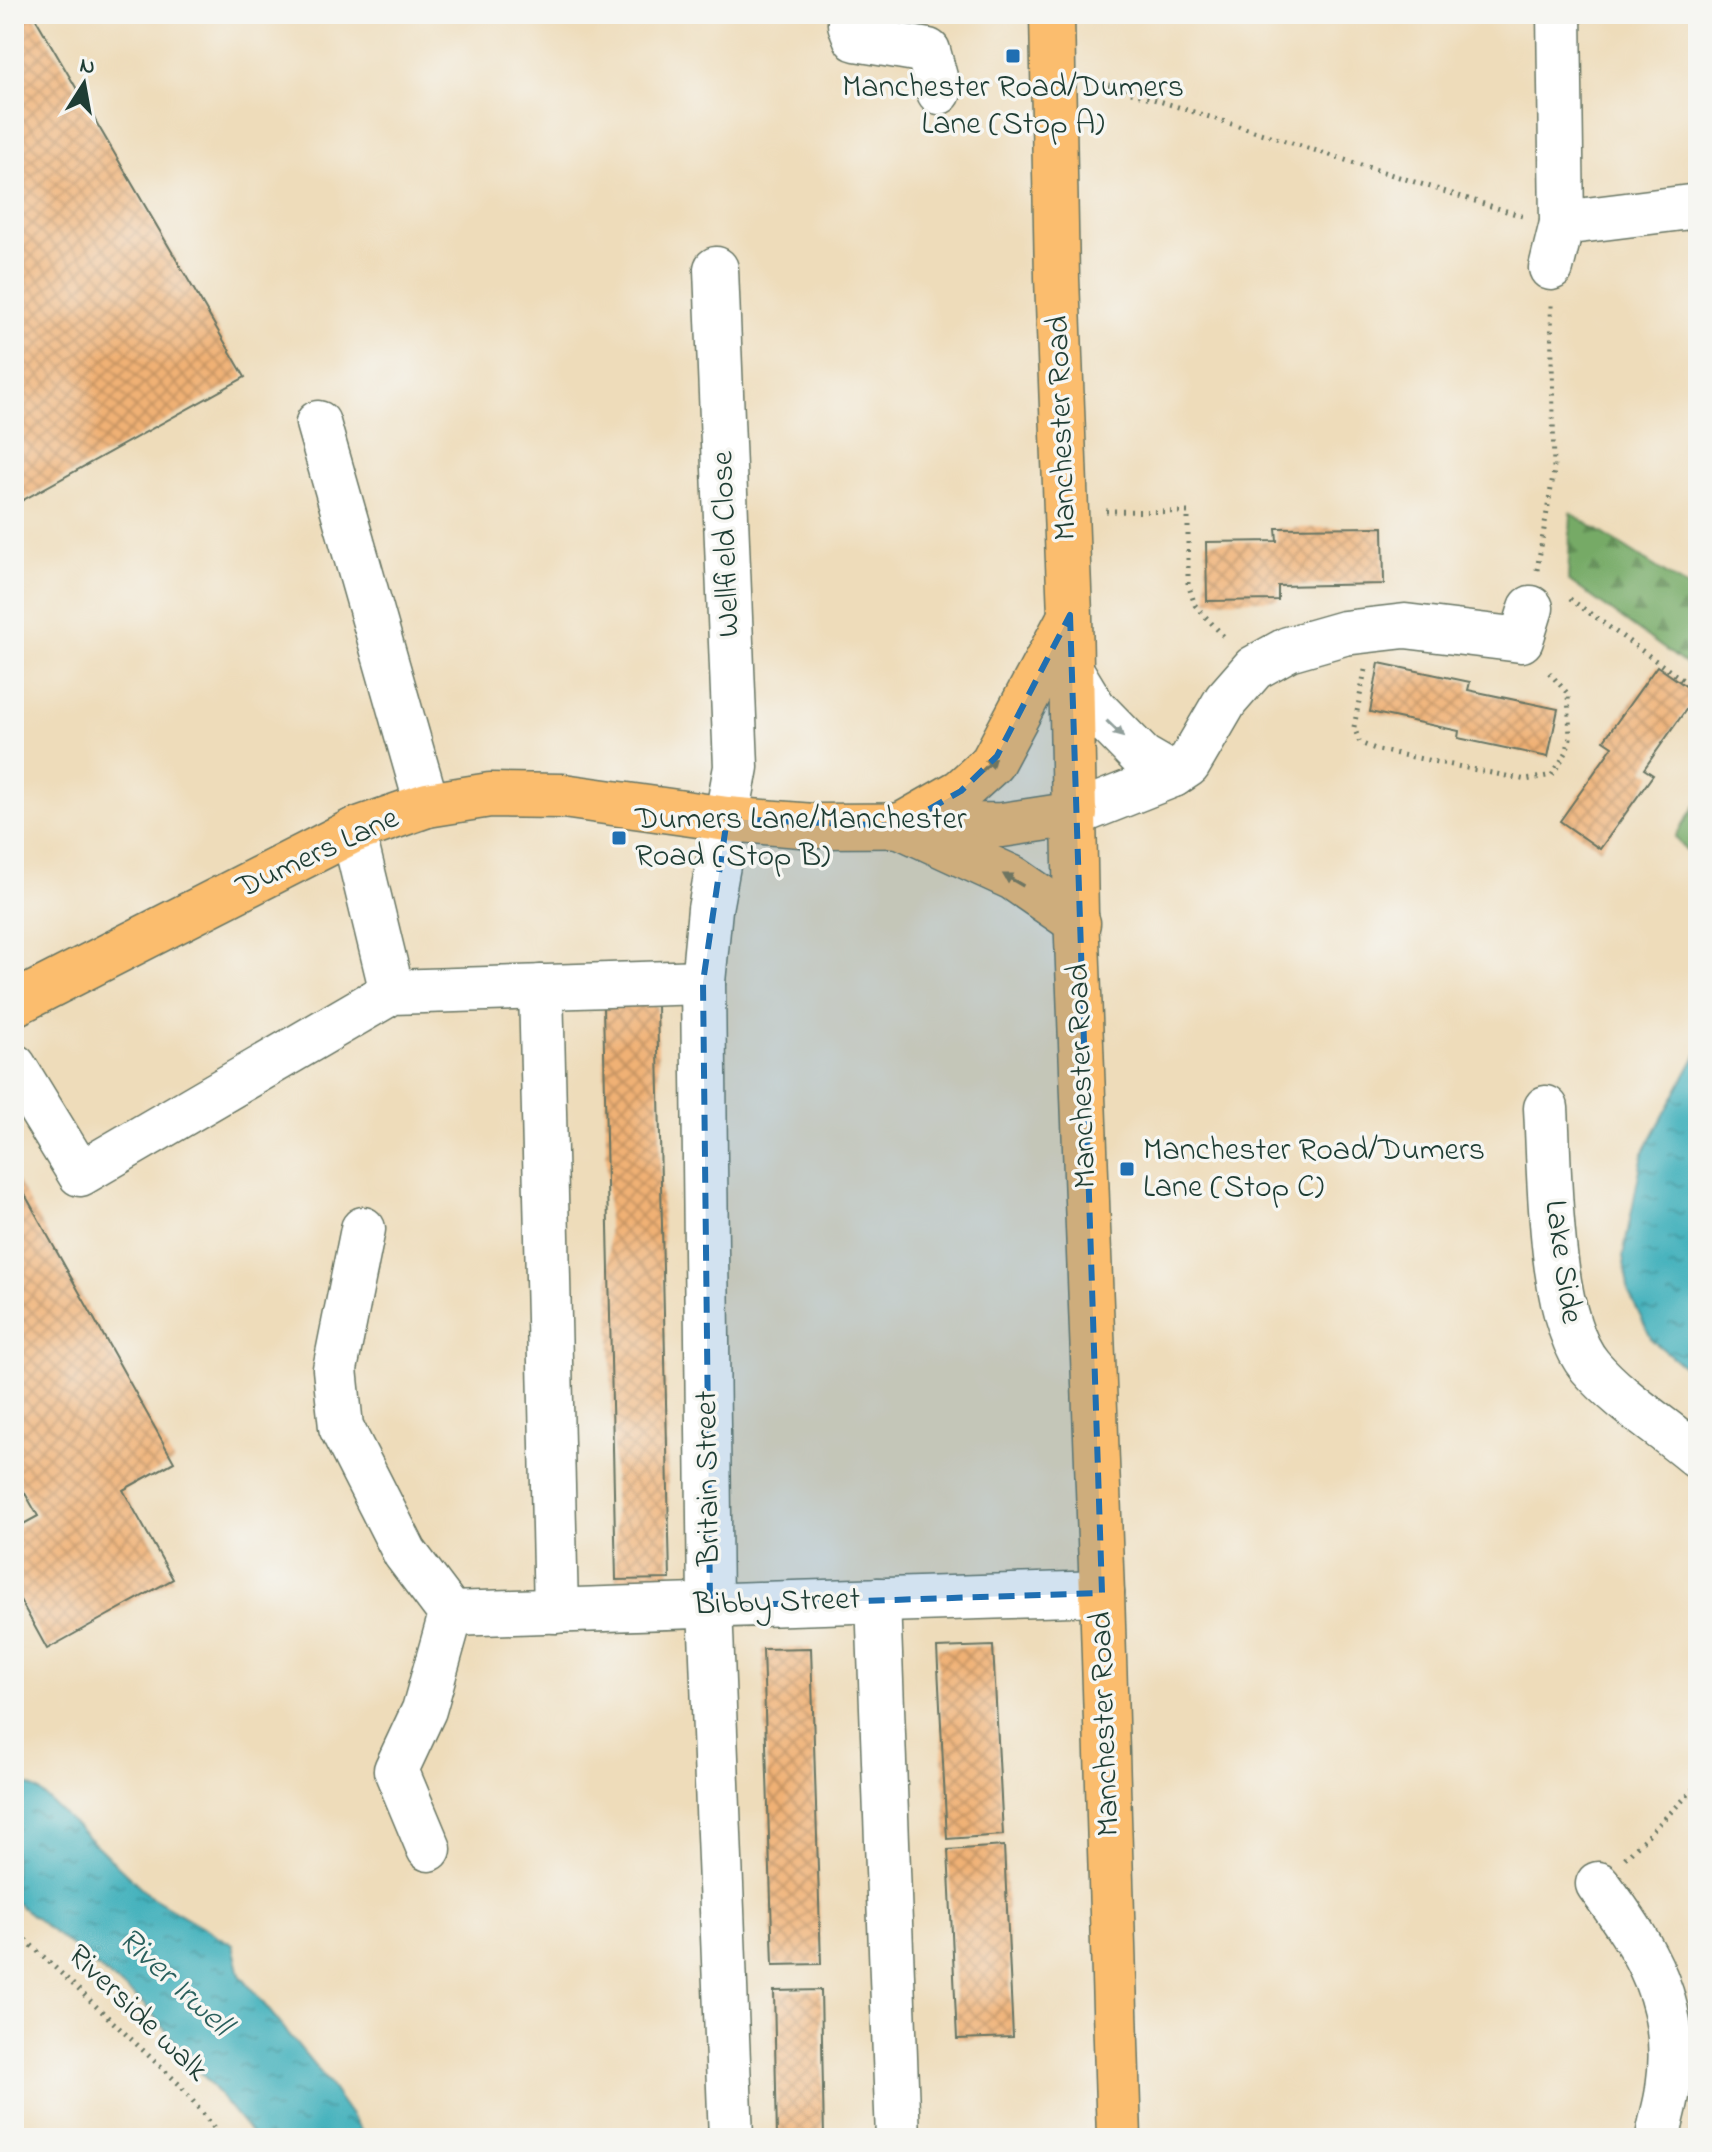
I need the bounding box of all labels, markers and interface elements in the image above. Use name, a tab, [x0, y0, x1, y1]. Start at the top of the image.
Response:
north arrow	[44, 44, 124, 124]
marker: Manchester Road/Dumers Lane (Stop A)	[1004, 47, 1022, 65]
text: N	[77, 50, 98, 84]
place label: Manchester Road/Dumers Lane (Stop A)	[842, 65, 1184, 149]
street label: Manchester Road	[1036, 315, 1090, 541]
street label: Wellfield Close	[700, 449, 754, 638]
one-way arrow	[1105, 719, 1124, 738]
one-way arrow	[977, 758, 996, 776]
street label: Dumers Lane	[228, 796, 408, 913]
place label: Dumers Lane/Manchester Road (Stop B)	[634, 797, 967, 881]
marker: Dumers Lane/Manchester Road (Stop B)	[610, 829, 628, 847]
one-way arrow	[1002, 873, 1024, 887]
street label: Manchester Road	[1056, 963, 1110, 1189]
place label: Manchester Road/Dumers Lane (Stop C)	[1143, 1128, 1485, 1212]
marker: Manchester Road/Dumers Lane (Stop C)	[1118, 1160, 1136, 1178]
street label: Lake Side	[1530, 1197, 1594, 1327]
street label: Britain Street	[684, 1390, 734, 1567]
street label: Bibby Street	[692, 1577, 861, 1629]
street label: Manchester Road	[1079, 1611, 1133, 1837]
water label: River Irwell	[105, 1917, 246, 2052]
street label: Riverside walk	[56, 1934, 219, 2094]

